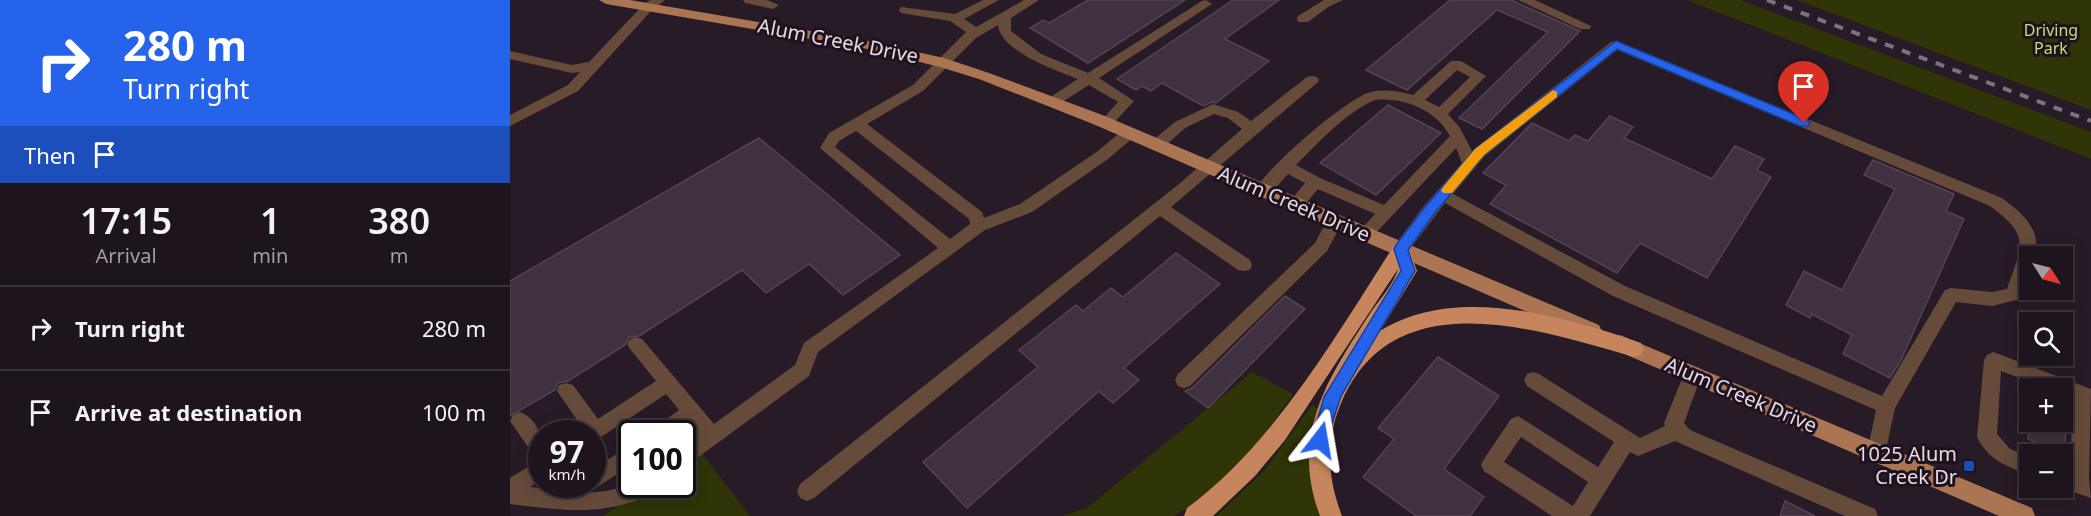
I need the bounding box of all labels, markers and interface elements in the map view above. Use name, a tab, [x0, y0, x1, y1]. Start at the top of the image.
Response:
street label: Alum Creek Drive	[756, 12, 920, 69]
text: 280 m	[123, 16, 247, 73]
park label: Driving Park	[2024, 19, 2078, 59]
icon: right	[24, 24, 102, 102]
pin	[1778, 61, 1829, 123]
text: Turn right	[123, 70, 249, 107]
icon: arrive	[1787, 70, 1820, 103]
icon: arrive	[88, 138, 121, 171]
text: Then	[24, 140, 76, 170]
street label: Alum Creek Drive	[1214, 159, 1374, 248]
text: 17:15	[80, 196, 172, 245]
text: 1	[260, 196, 281, 245]
text: 380	[368, 196, 430, 245]
text: Arrival	[96, 242, 157, 269]
text: min	[252, 242, 288, 269]
text: m	[390, 242, 409, 269]
north arrow	[2019, 246, 2073, 300]
map controls	[2019, 246, 2073, 498]
icon: right	[24, 312, 57, 345]
button: search	[2019, 312, 2073, 366]
text: Turn right	[75, 313, 185, 343]
text: 280 m	[422, 313, 486, 343]
street label: Alum Creek Drive	[1661, 350, 1821, 439]
button: +	[2019, 378, 2073, 432]
icon: arrive	[24, 396, 57, 429]
text: Arrive at destination	[75, 397, 302, 427]
text: 100 m	[422, 397, 486, 427]
position arrow	[1288, 408, 1352, 472]
speed limit sign: 100	[618, 420, 696, 498]
text: 97	[550, 431, 584, 472]
place label: 1025 Alum Creek Dr	[1857, 440, 1957, 490]
button: −	[2019, 444, 2073, 498]
marker: 1025 Alum Creek Dr	[1962, 459, 1976, 473]
text: km/h	[549, 464, 585, 484]

